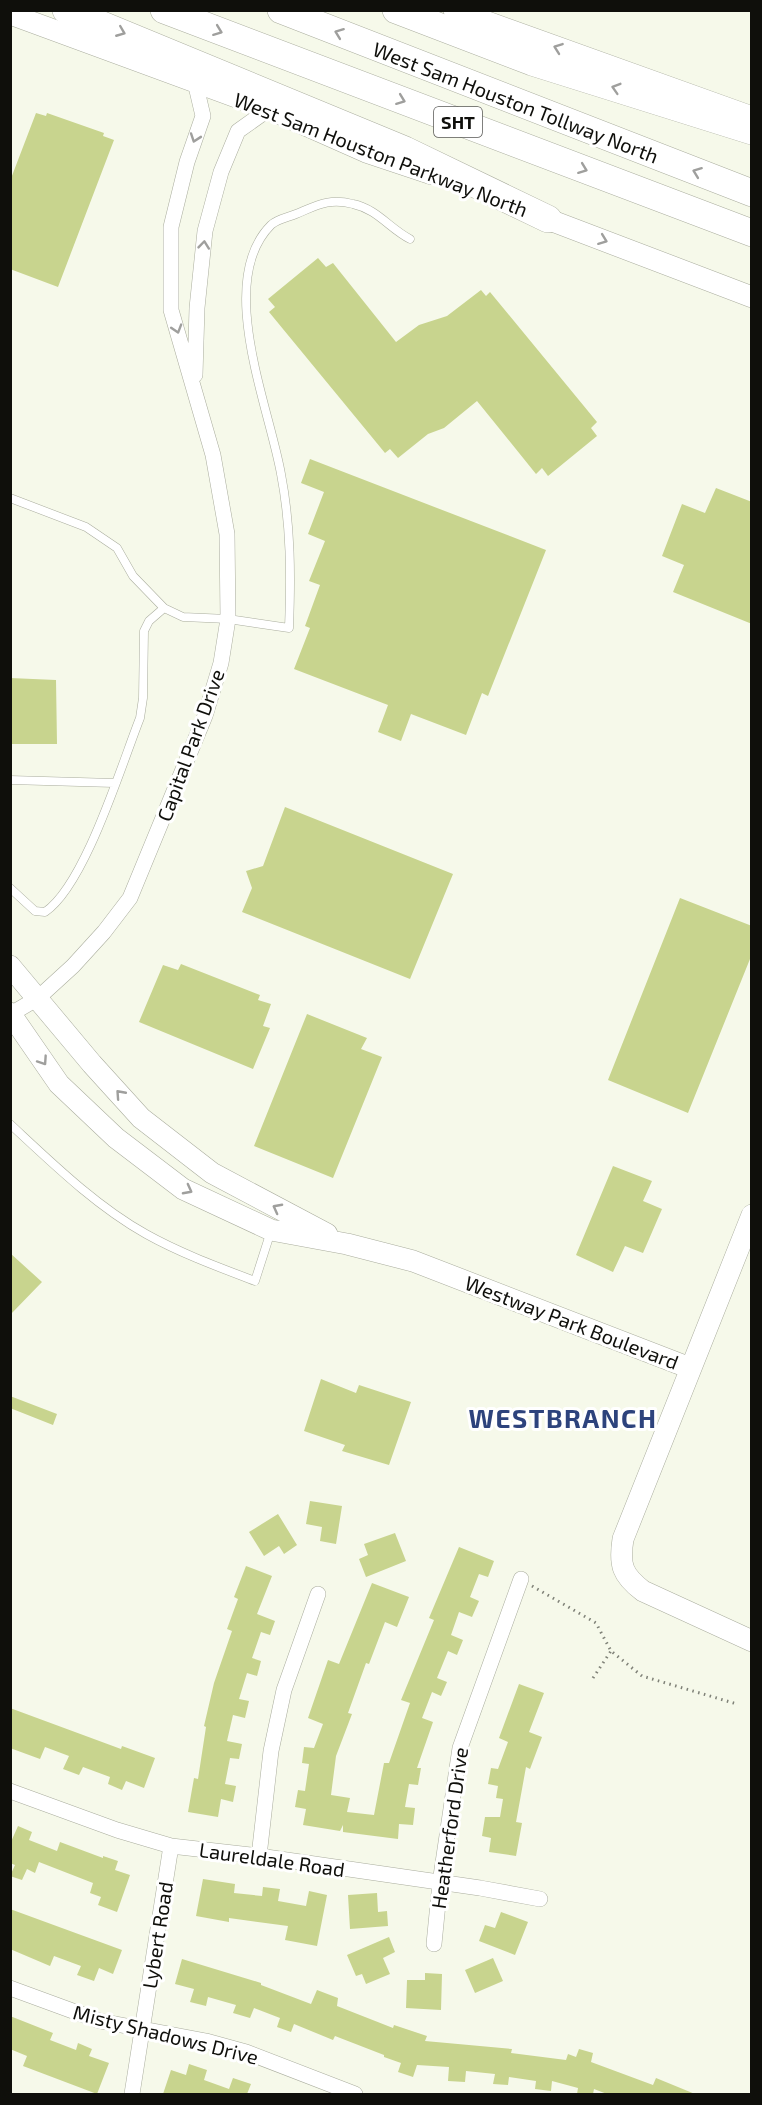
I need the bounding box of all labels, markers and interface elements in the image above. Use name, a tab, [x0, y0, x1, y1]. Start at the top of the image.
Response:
one-way arrow	[212, 24, 223, 36]
one-way arrow	[115, 25, 125, 38]
one-way arrow	[334, 28, 345, 40]
street label: West Sam Houston Tollway North	[370, 36, 662, 168]
one-way arrow	[553, 42, 564, 55]
one-way arrow	[611, 83, 622, 95]
street label: West Sam Houston Parkway North	[231, 87, 531, 221]
one-way arrow	[395, 93, 406, 106]
road number: SHT	[434, 107, 482, 137]
one-way arrow	[189, 132, 202, 143]
one-way arrow	[577, 162, 588, 175]
one-way arrow	[692, 167, 703, 179]
one-way arrow	[596, 233, 607, 245]
one-way arrow	[197, 241, 210, 250]
one-way arrow	[170, 323, 182, 334]
street label: Capital Park Drive	[151, 666, 229, 824]
one-way arrow	[36, 1055, 47, 1066]
one-way arrow	[116, 1090, 127, 1101]
one-way arrow	[182, 1183, 193, 1195]
one-way arrow	[272, 1204, 283, 1215]
street label: Westway Park Boulevard	[462, 1270, 682, 1374]
district label: WESTBRANCH	[469, 1402, 657, 1433]
street label: Heatherford Drive	[426, 1746, 472, 1910]
street label: Laureldale Road	[198, 1837, 346, 1881]
street label: Lybert Road	[137, 1880, 177, 1990]
street label: Misty Shadows Drive	[71, 1999, 261, 2069]

